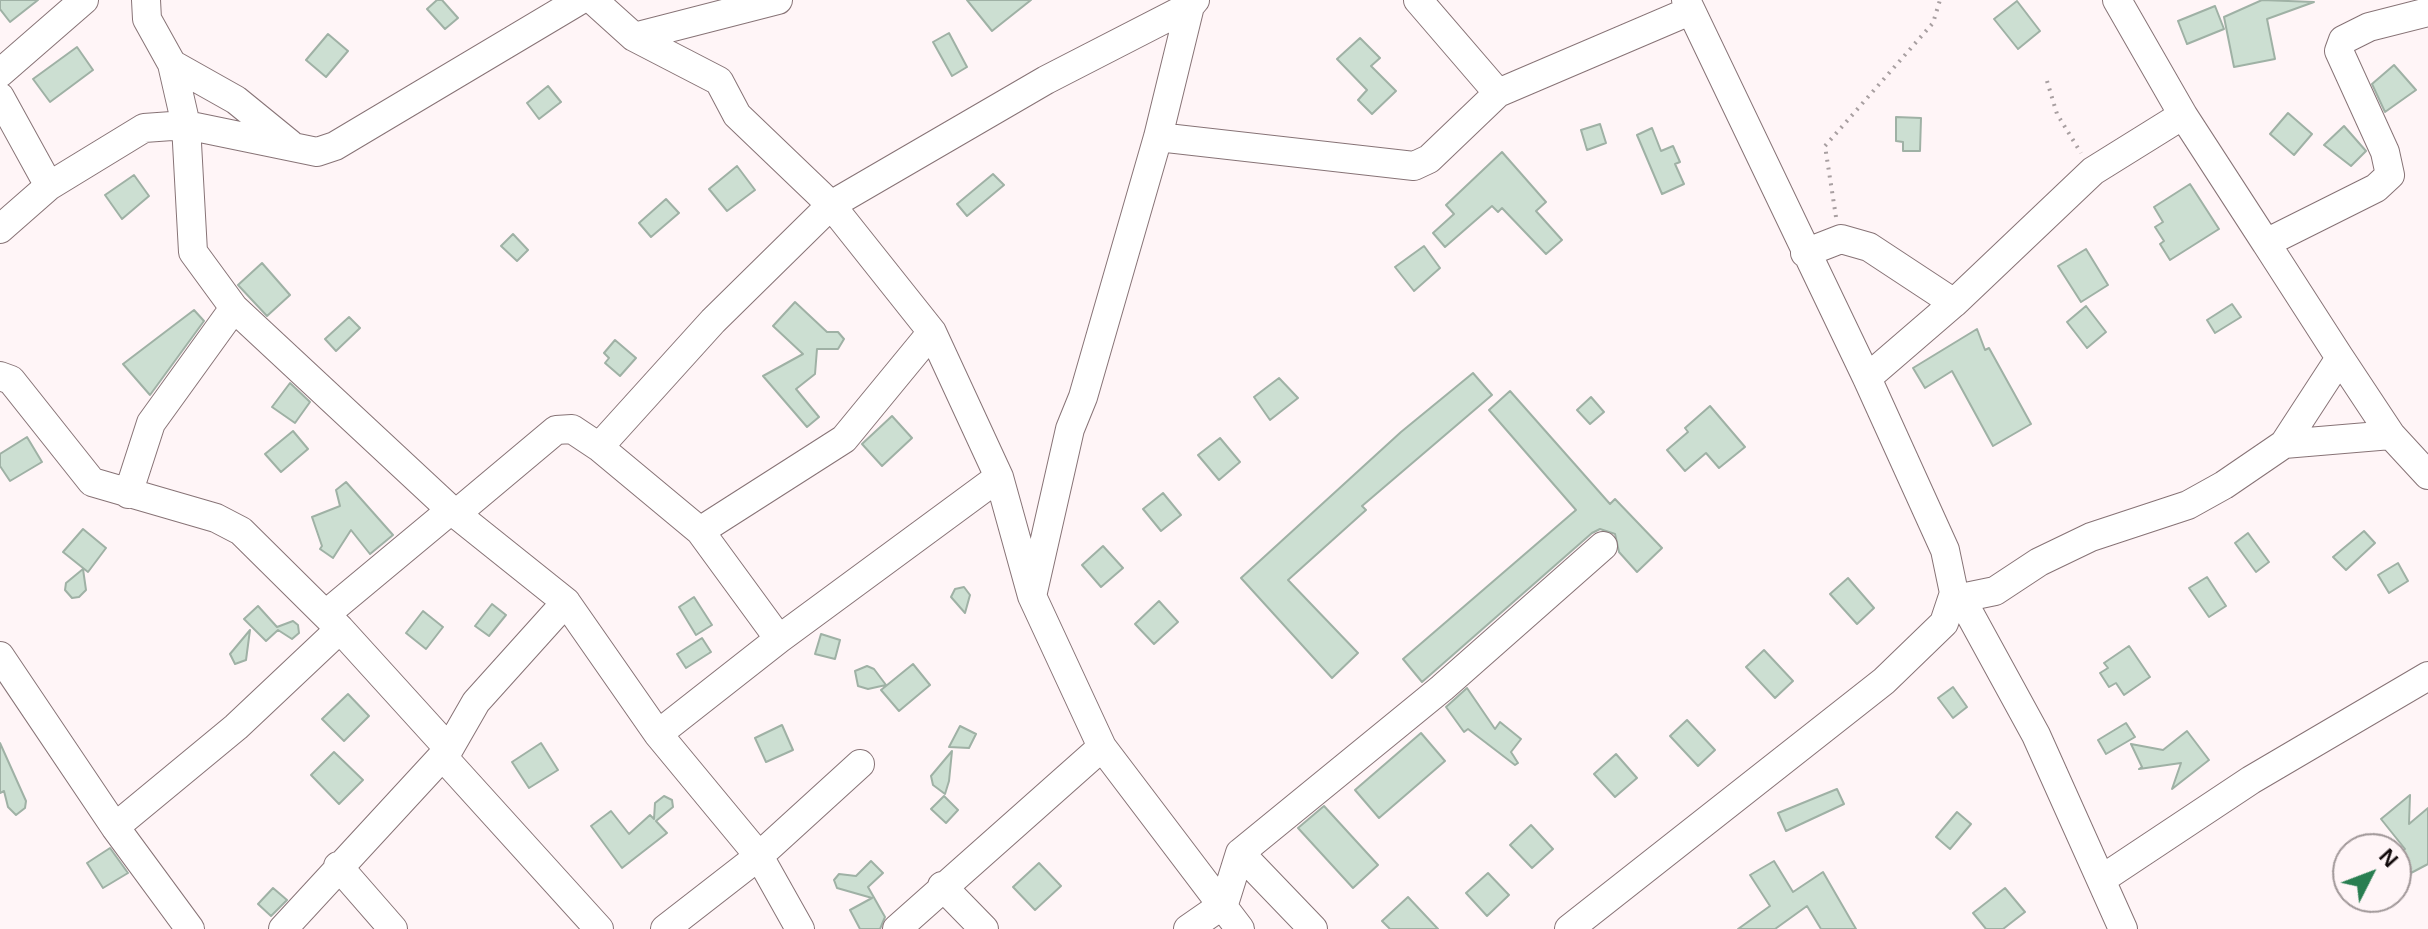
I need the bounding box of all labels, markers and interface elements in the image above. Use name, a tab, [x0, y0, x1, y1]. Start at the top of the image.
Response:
north arrow	[2332, 833, 2412, 913]
text: N	[2374, 844, 2403, 872]

